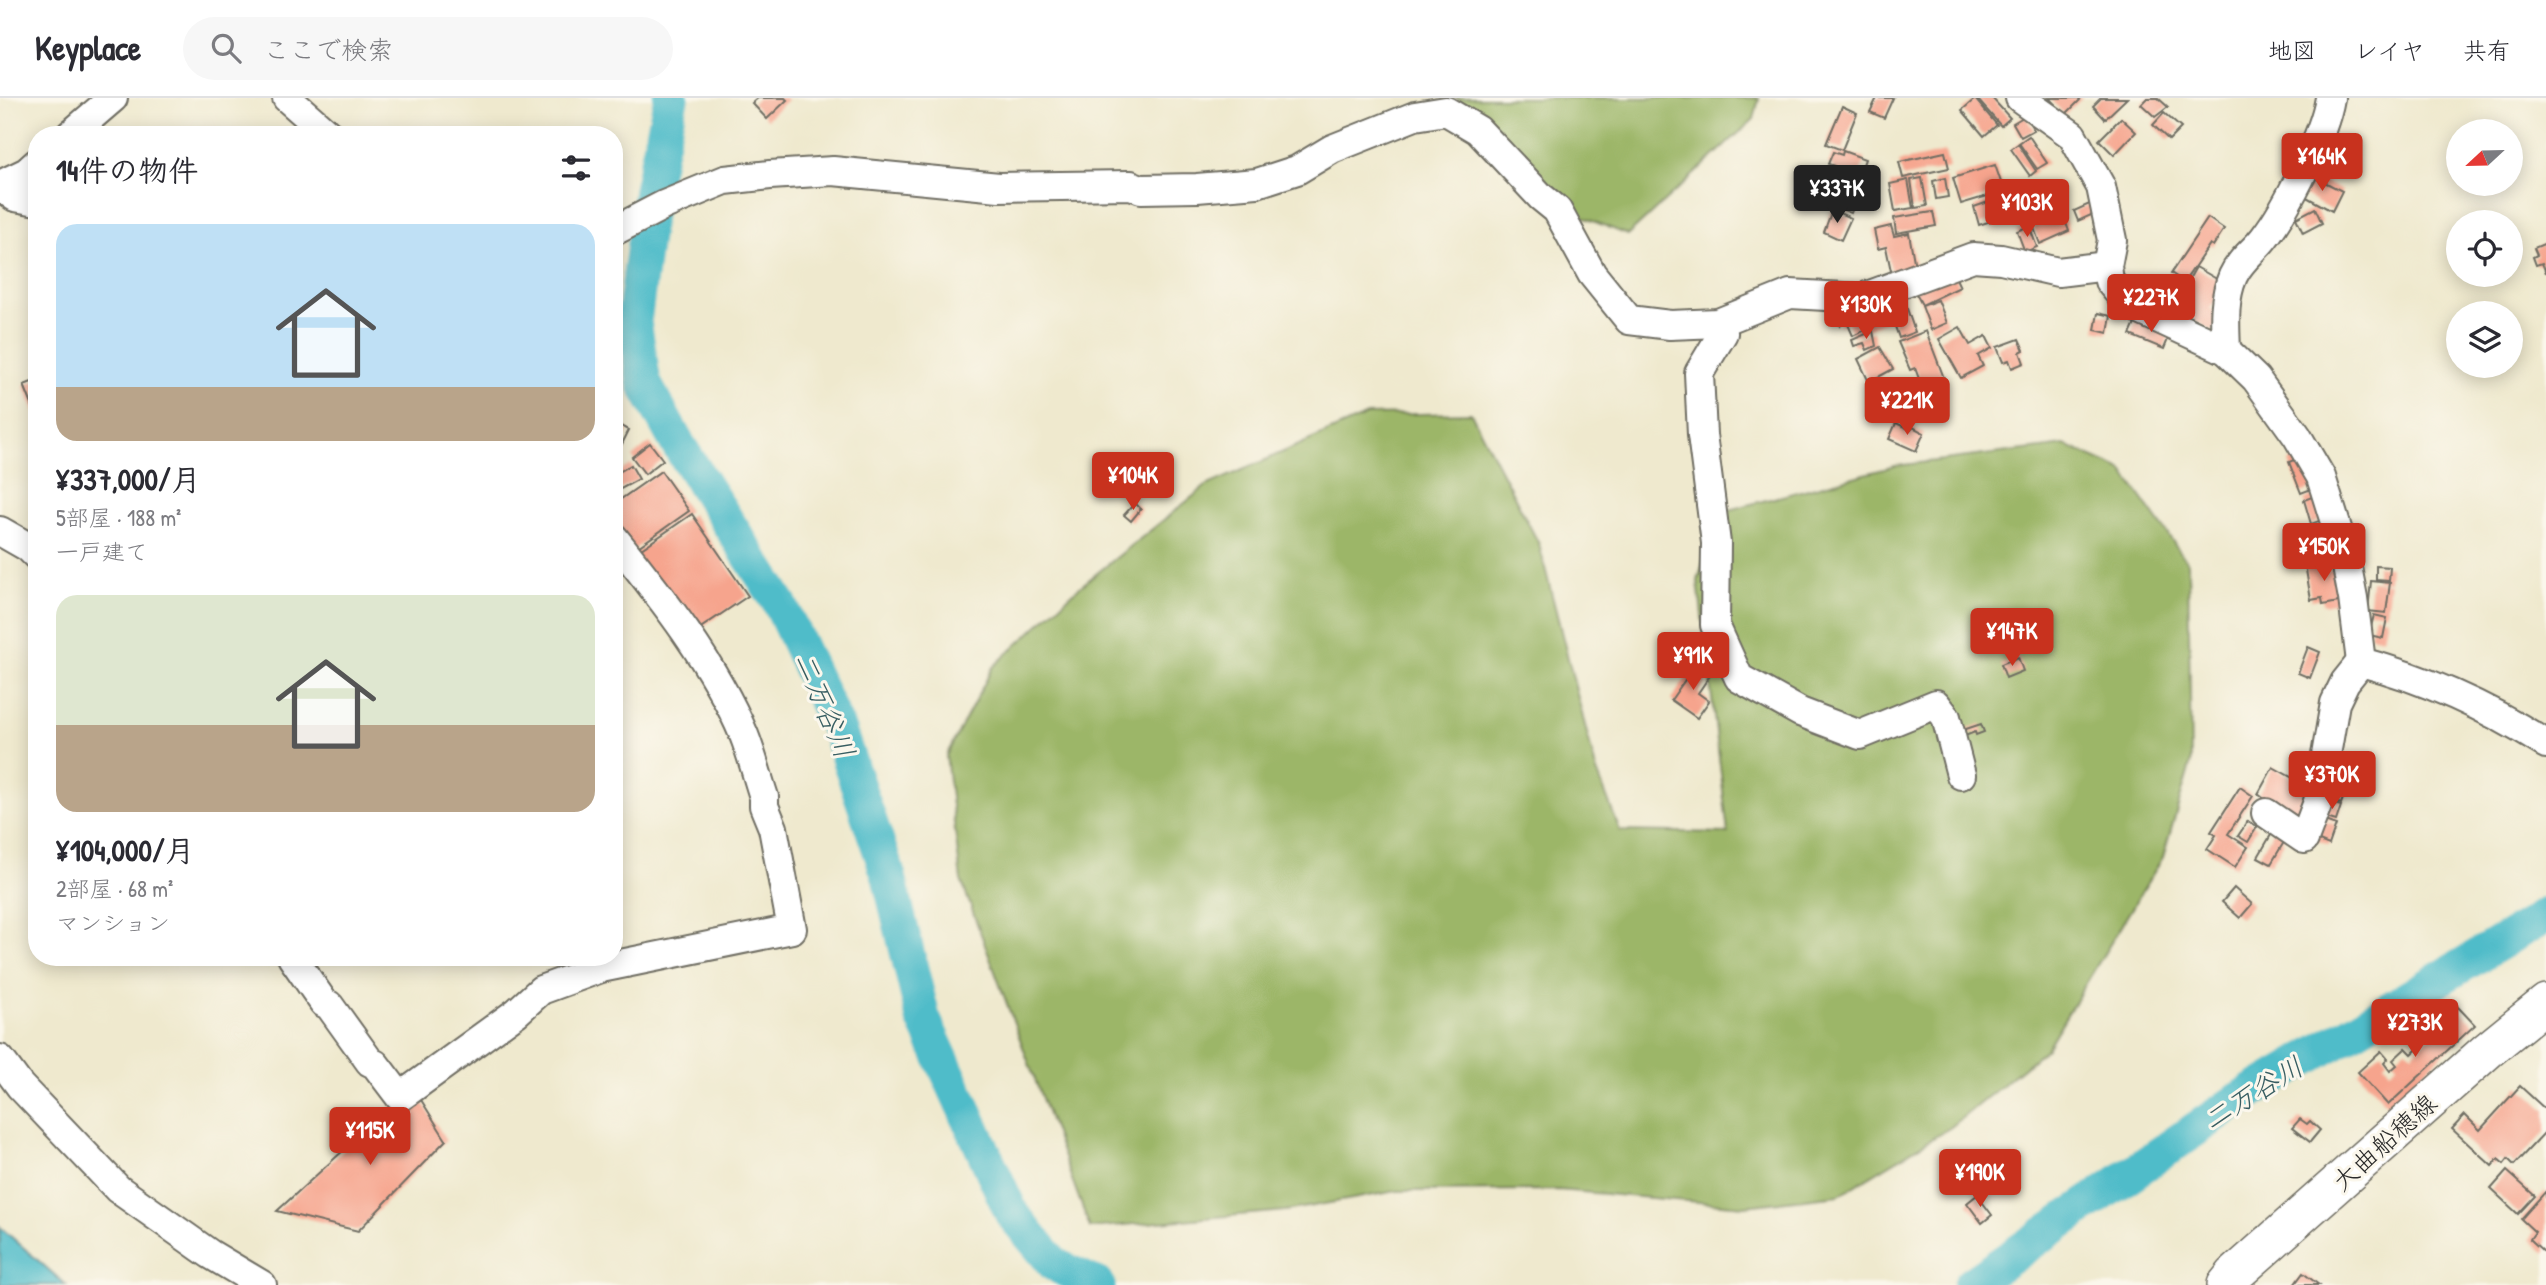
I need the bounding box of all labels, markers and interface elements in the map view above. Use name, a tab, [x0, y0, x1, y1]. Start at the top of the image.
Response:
search box	[183, 17, 673, 80]
text: Keyplace	[35, 26, 141, 70]
icon: search	[207, 29, 245, 67]
text: ここで検索	[263, 32, 393, 67]
text: 地図	[2268, 34, 2316, 66]
text: レイヤ	[2354, 34, 2425, 66]
text: 共有	[2463, 34, 2511, 66]
north arrow	[2446, 119, 2524, 196]
map controls	[2446, 119, 2523, 378]
pin: ¥164K	[2273, 134, 2371, 193]
text: ¥164K	[2298, 140, 2346, 171]
icon: filters	[557, 149, 595, 187]
text: 14件の物件	[56, 150, 198, 190]
pin: ¥337K	[1788, 166, 1886, 225]
text: ¥337K	[1810, 172, 1864, 203]
pin: ¥103K	[1978, 180, 2076, 239]
text: ¥103K	[2001, 186, 2053, 217]
button: locate	[2446, 210, 2523, 287]
icon: home	[263, 270, 389, 396]
pin: ¥227K	[2102, 274, 2200, 334]
text: ¥227K	[2123, 281, 2179, 312]
pin: ¥130K	[1817, 282, 1915, 341]
text: ¥130K	[1840, 288, 1892, 319]
button: layers	[2446, 301, 2523, 378]
pin: ¥221K	[1858, 378, 1956, 437]
text: ¥221K	[1881, 384, 1933, 415]
pin: ¥104K	[1084, 452, 1182, 512]
text: ¥337,000/月	[56, 459, 201, 499]
text: ¥104K	[1108, 459, 1158, 490]
text: 5部屋 · 188 m²	[56, 502, 181, 533]
pin: ¥150K	[2275, 524, 2373, 583]
text: ¥150K	[2298, 530, 2350, 561]
text: 一戸建て	[56, 536, 148, 567]
pin: ¥147K	[1963, 608, 2061, 668]
text: ¥147K	[1986, 615, 2038, 646]
pin: ¥91K	[1652, 632, 1734, 692]
text: ¥91K	[1673, 639, 1713, 670]
icon: home	[263, 641, 389, 767]
water label: 二万谷川	[786, 646, 864, 764]
pin: ¥370K	[2283, 752, 2381, 811]
text: ¥370K	[2305, 758, 2359, 789]
text: ¥104,000/月	[56, 830, 195, 870]
text: 2部屋 · 68 m²	[56, 873, 173, 904]
text: マンション	[56, 907, 170, 938]
pin: ¥273K	[2366, 1000, 2464, 1059]
text: ¥273K	[2387, 1006, 2443, 1037]
water label: 二万谷川	[2195, 1047, 2311, 1139]
street label: 大曲船穂線	[2324, 1085, 2444, 1199]
pin: ¥115K	[321, 1108, 419, 1167]
text: ¥115K	[345, 1114, 395, 1145]
pin: ¥190K	[1931, 1150, 2029, 1209]
text: ¥190K	[1955, 1156, 2005, 1187]

